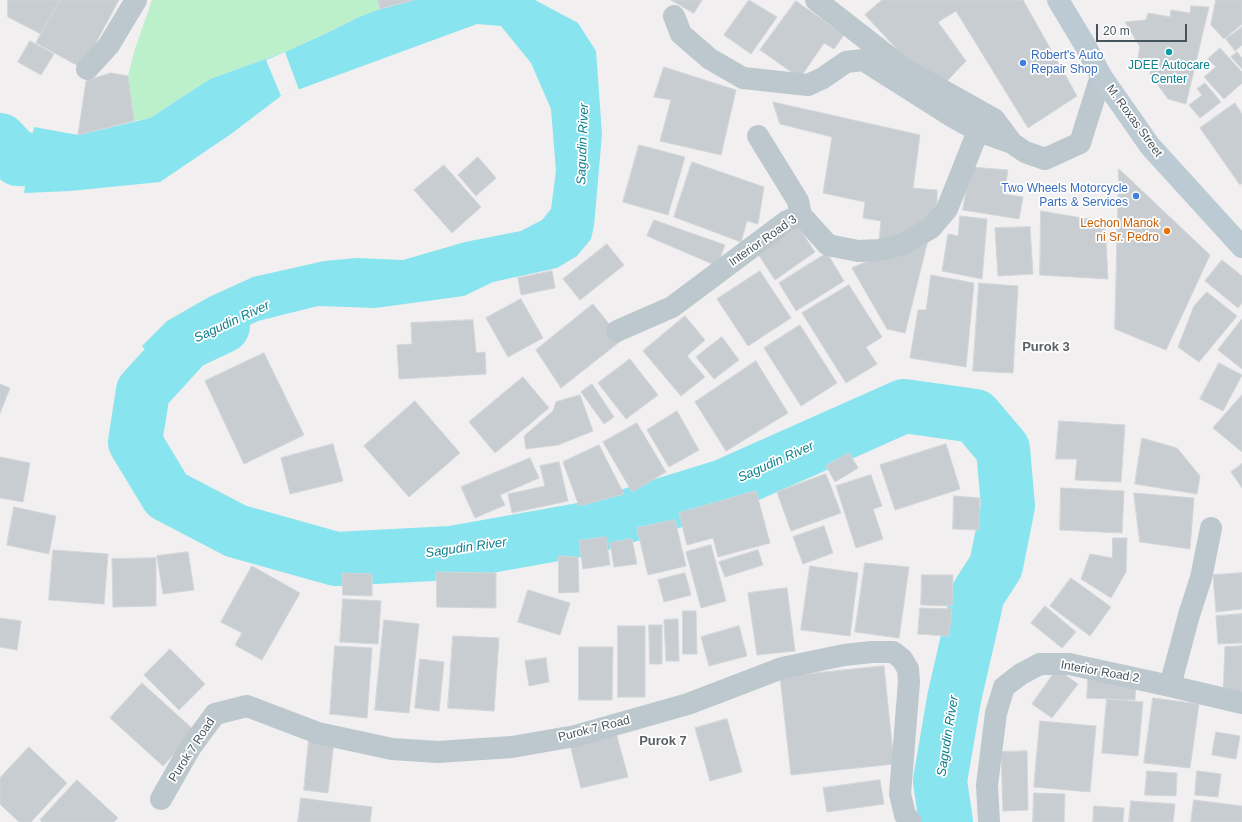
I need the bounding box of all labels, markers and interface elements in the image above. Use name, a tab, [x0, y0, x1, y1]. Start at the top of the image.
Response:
scale bar	[1098, 16, 1189, 42]
text: 20 m	[1103, 24, 1130, 38]
marker: JDEE Autocare Center	[1164, 47, 1174, 57]
place label: Robert's Auto Repair Shop	[1031, 49, 1103, 77]
marker: Robert's Auto Repair Shop	[1018, 58, 1028, 68]
place label: JDEE Autocare Center	[1128, 59, 1210, 87]
street label: M. Roxas Street	[1103, 82, 1165, 160]
water label: Sagudin River	[574, 103, 592, 185]
place label: Two Wheels Motorcycle Parts & Services	[1001, 182, 1128, 210]
marker: Two Wheels Motorcycle Parts & Services	[1131, 191, 1141, 201]
street label: Interior Road 3	[726, 212, 800, 270]
place label: Lechon Manok ni Sr. Pedro	[1080, 217, 1159, 245]
marker: Lechon Manok ni Sr. Pedro	[1162, 226, 1172, 236]
water label: Sagudin River	[192, 298, 272, 346]
district label: Purok 3	[1022, 339, 1070, 355]
water label: Sagudin River	[736, 438, 816, 486]
water label: Sagudin River	[424, 535, 508, 561]
street label: Interior Road 2	[1060, 658, 1140, 686]
water label: Sagudin River	[934, 694, 962, 778]
street label: Purok 7 Road	[557, 713, 631, 745]
street label: Purok 7 Road	[166, 715, 218, 785]
district label: Purok 7	[639, 733, 687, 749]

